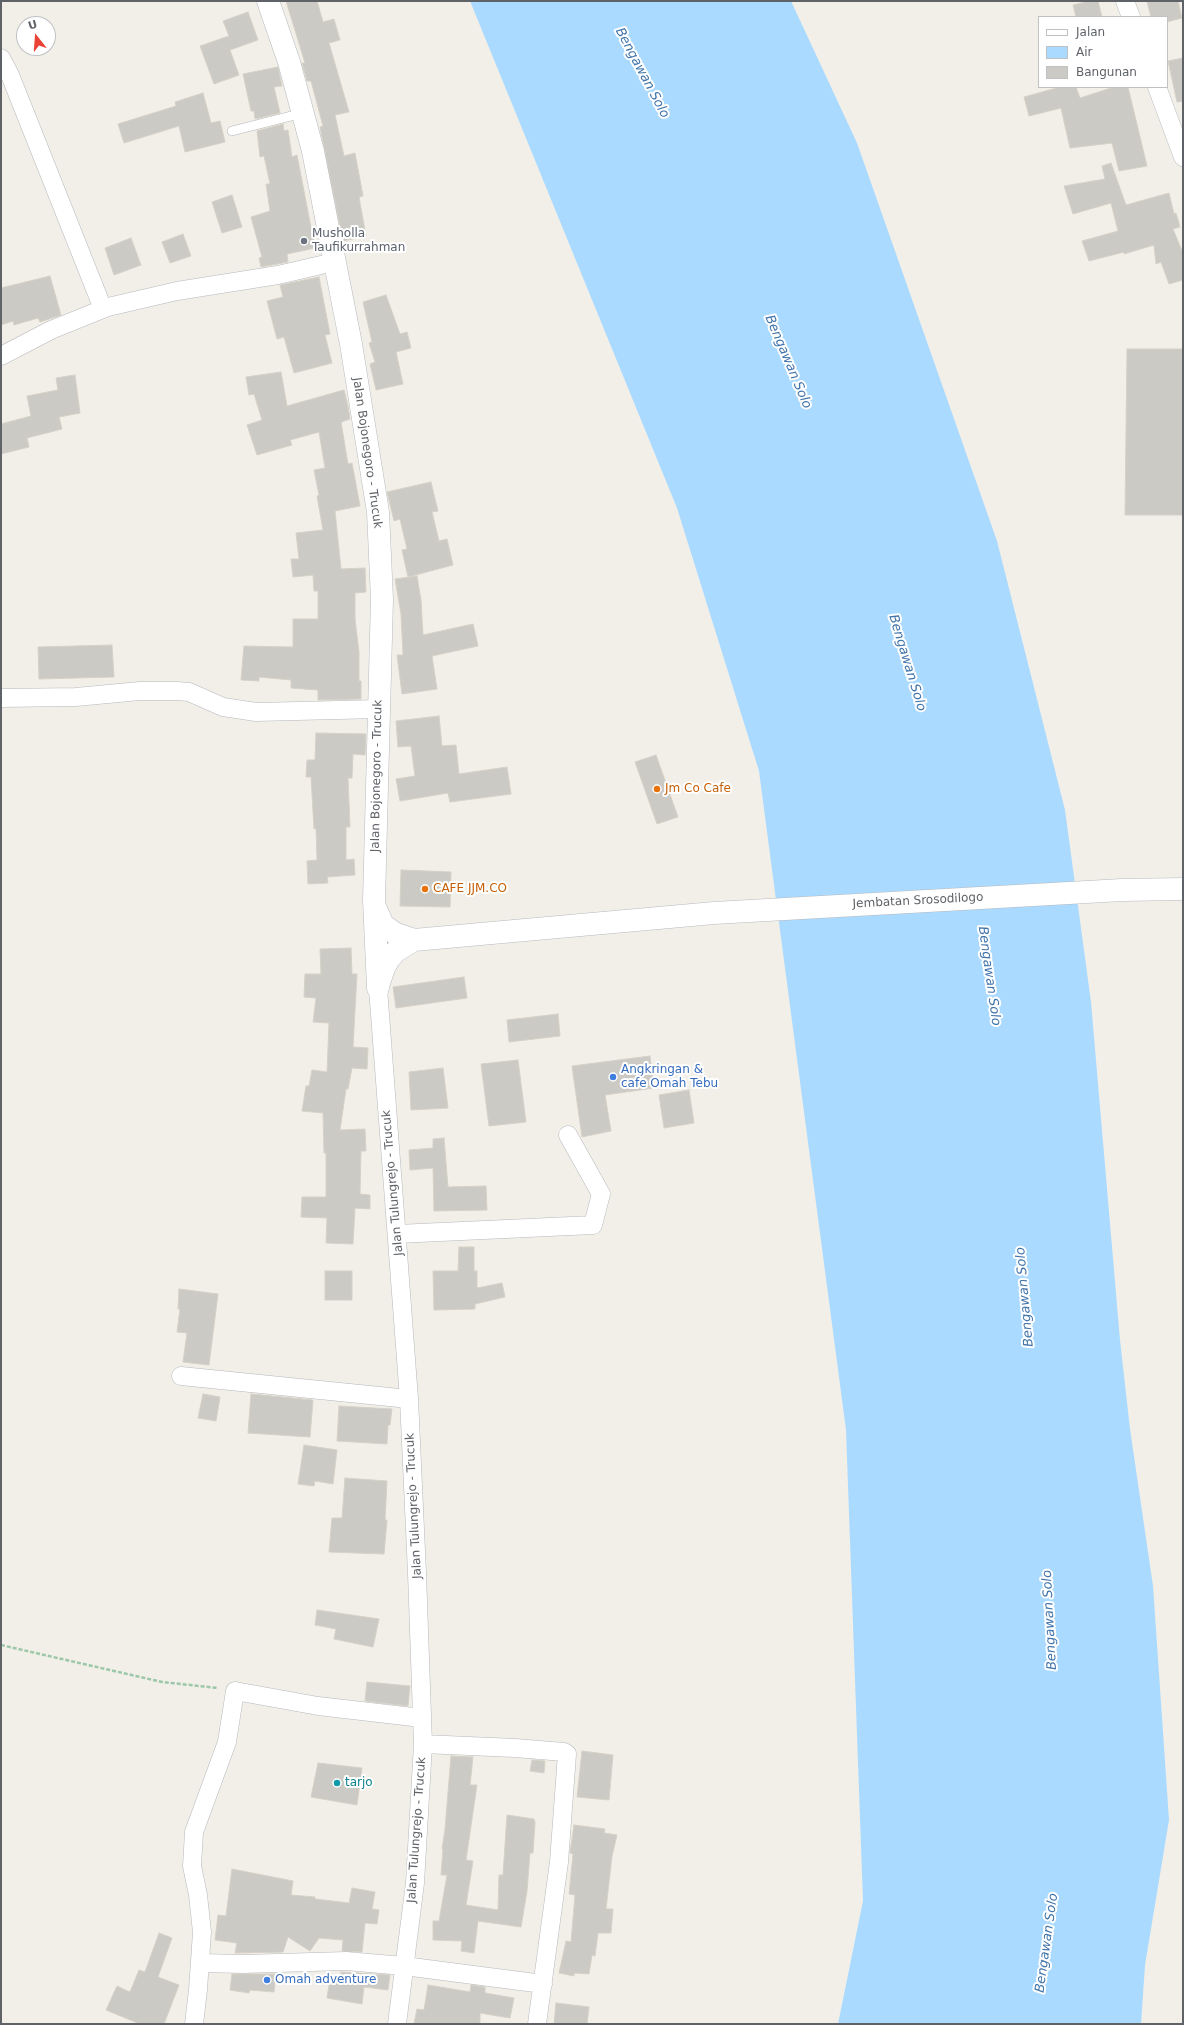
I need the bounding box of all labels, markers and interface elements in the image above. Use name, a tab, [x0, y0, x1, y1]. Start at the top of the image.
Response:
north arrow	[16, 16, 56, 56]
legend	[1038, 16, 1168, 88]
text: U	[26, 17, 39, 33]
water label: Bengawan Solo	[612, 25, 672, 121]
text: Jalan	[1076, 25, 1105, 39]
text: Air	[1076, 45, 1092, 59]
text: Bangunan	[1076, 65, 1137, 79]
place label: Musholla Taufikurrahman	[312, 227, 405, 255]
marker: Musholla Taufikurrahman	[299, 236, 309, 246]
water label: Bengawan Solo	[761, 313, 815, 411]
street label: Jalan Bojonegoro - Trucuk	[349, 377, 385, 529]
water label: Bengawan Solo	[885, 613, 929, 713]
street label: Jalan Bojonegoro - Trucuk	[368, 700, 386, 852]
place label: Jm Co Cafe	[665, 782, 731, 796]
marker: Jm Co Cafe	[652, 784, 662, 794]
place label: CAFE JJM.CO	[433, 882, 507, 896]
marker: CAFE JJM.CO	[420, 884, 430, 894]
street label: Jembatan Srosodilogo	[852, 890, 984, 912]
water label: Bengawan Solo	[974, 925, 1004, 1027]
place label: Angkringan & cafe Omah Tebu	[621, 1063, 718, 1091]
marker: Angkringan & cafe Omah Tebu	[608, 1072, 618, 1082]
street label: Jalan Tulungrejo - Trucuk	[379, 1110, 407, 1256]
water label: Bengawan Solo	[1013, 1246, 1037, 1348]
street label: Jalan Tulungrejo - Trucuk	[403, 1433, 425, 1579]
water label: Bengawan Solo	[1040, 1570, 1060, 1670]
street label: Jalan Tulungrejo - Trucuk	[405, 1757, 429, 1903]
place label: tarjo	[345, 1776, 373, 1790]
marker: tarjo	[332, 1778, 342, 1788]
water label: Bengawan Solo	[1032, 1892, 1062, 1994]
place label: Omah adventure	[275, 1973, 376, 1987]
marker: Omah adventure	[262, 1975, 272, 1985]

